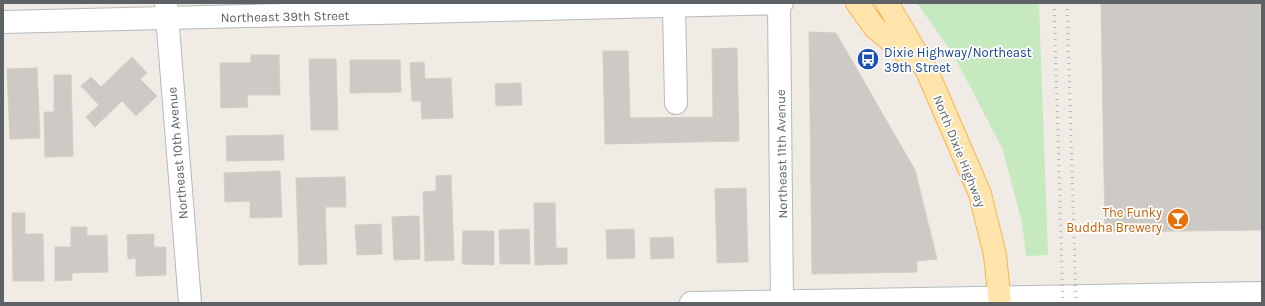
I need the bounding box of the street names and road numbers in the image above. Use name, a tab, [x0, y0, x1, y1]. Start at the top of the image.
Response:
street label: Northeast 39th Street	[220, 8, 350, 25]
street label: Northeast 10th Avenue	[164, 86, 191, 220]
street label: Northeast 11th Avenue	[773, 89, 790, 219]
street label: North Dixie Highway	[930, 93, 989, 209]

